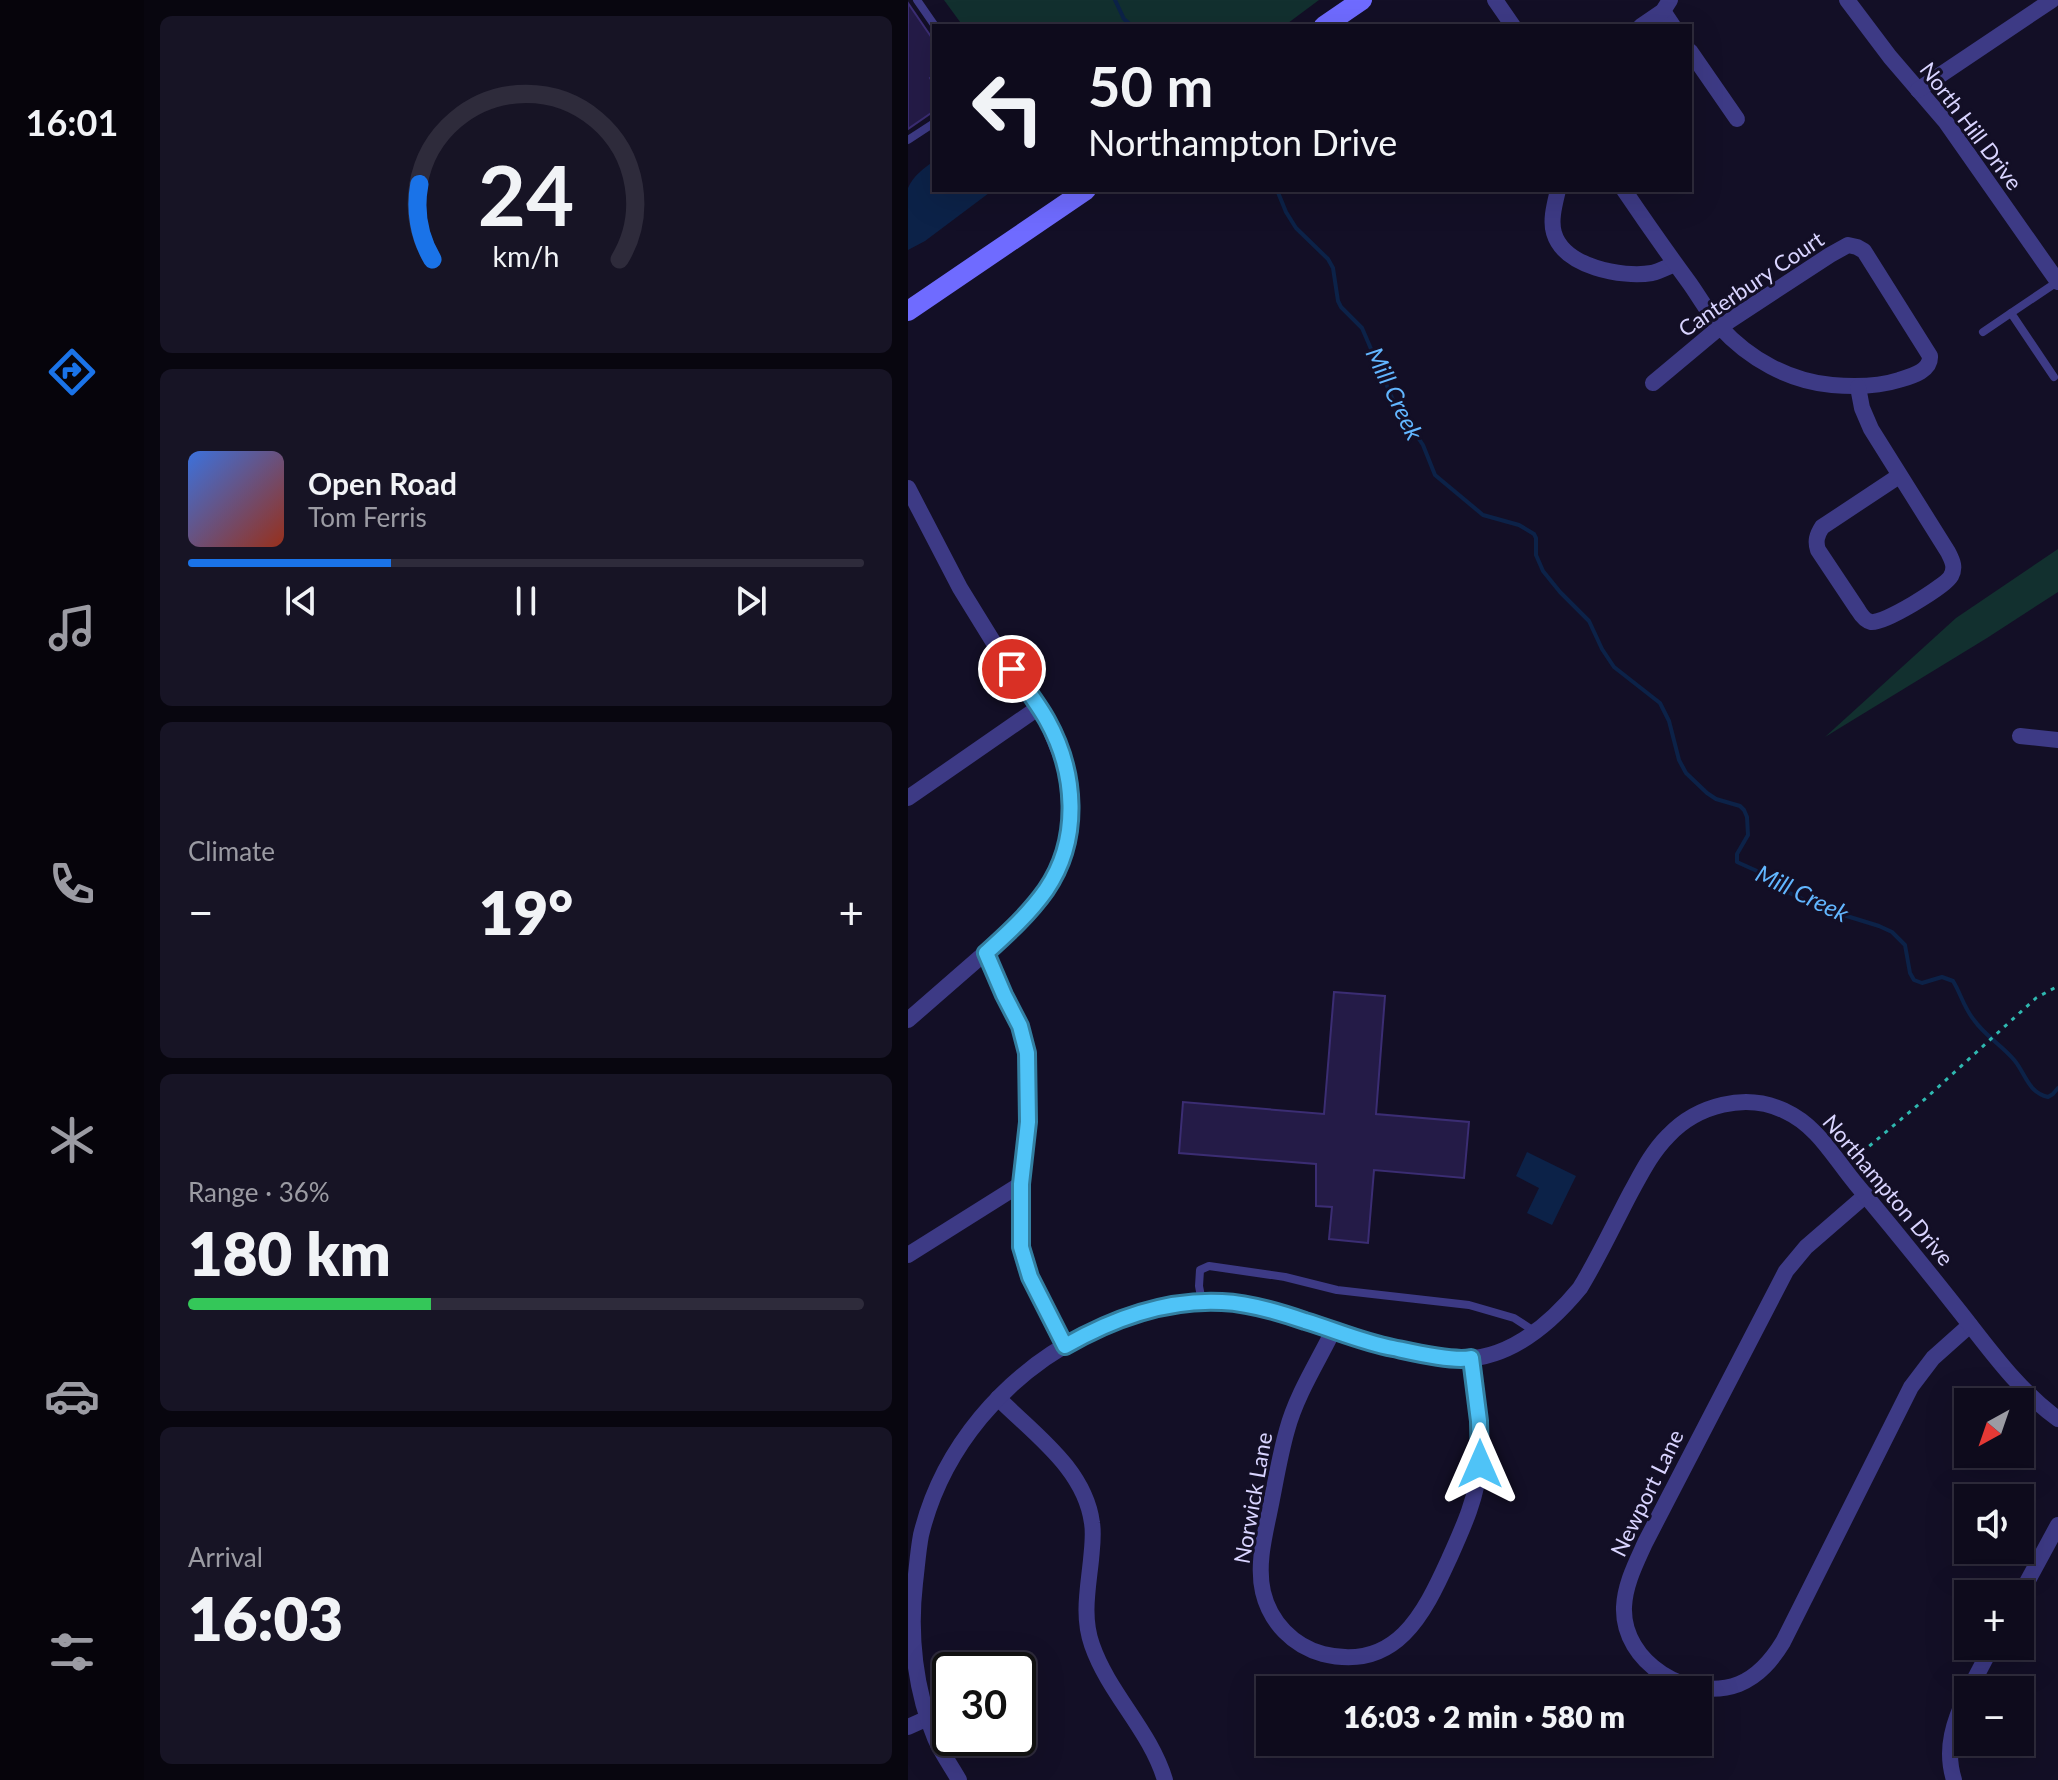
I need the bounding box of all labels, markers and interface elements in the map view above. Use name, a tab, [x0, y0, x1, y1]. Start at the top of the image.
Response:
text: 50 m	[1088, 52, 1213, 119]
icon: left	[956, 56, 1060, 160]
street label: North Hill Drive	[1915, 56, 2028, 195]
text: 16:01	[26, 100, 118, 144]
text: Northampton Drive	[1088, 120, 1397, 164]
text: 24	[478, 144, 574, 244]
street label: Canterbury Court	[1673, 225, 1829, 342]
text: km/h	[493, 240, 559, 274]
water label: Mill Creek	[1361, 342, 1430, 445]
icon: directions	[44, 344, 100, 400]
text: Open Road	[308, 465, 457, 501]
text: Tom Ferris	[308, 501, 427, 533]
icon: previous	[279, 579, 323, 623]
icon: pause	[504, 579, 548, 623]
icon: next	[729, 579, 773, 623]
icon: music	[44, 600, 100, 656]
pin	[978, 635, 1046, 703]
icon: arrive	[990, 647, 1034, 691]
text: Climate	[188, 835, 275, 867]
icon: phone	[44, 856, 100, 912]
water label: Mill Creek	[1752, 858, 1854, 928]
text: 19°	[479, 876, 573, 948]
text: −	[188, 886, 214, 938]
text: +	[838, 886, 864, 938]
street label: Northampton Drive	[1817, 1109, 1959, 1271]
icon: climate	[44, 1112, 100, 1168]
text: Range · 36%	[188, 1176, 330, 1208]
text: 180 km	[188, 1217, 391, 1289]
icon: car	[44, 1368, 100, 1424]
north arrow	[1954, 1388, 2034, 1468]
map controls	[1954, 1388, 2034, 1756]
position arrow	[1438, 1422, 1522, 1506]
street label: Newport Lane	[1604, 1425, 1689, 1561]
street label: Norwick Lane	[1228, 1430, 1277, 1566]
button: sound	[1954, 1484, 2034, 1564]
text: Arrival	[188, 1541, 263, 1573]
button: +	[1954, 1580, 2034, 1660]
text: 16:03	[188, 1582, 343, 1654]
icon: filters	[44, 1624, 100, 1680]
speed limit sign: 30	[932, 1652, 1036, 1756]
button: −	[1954, 1676, 2034, 1756]
text: 16:03 · 2 min · 580 m	[1343, 1698, 1625, 1734]

